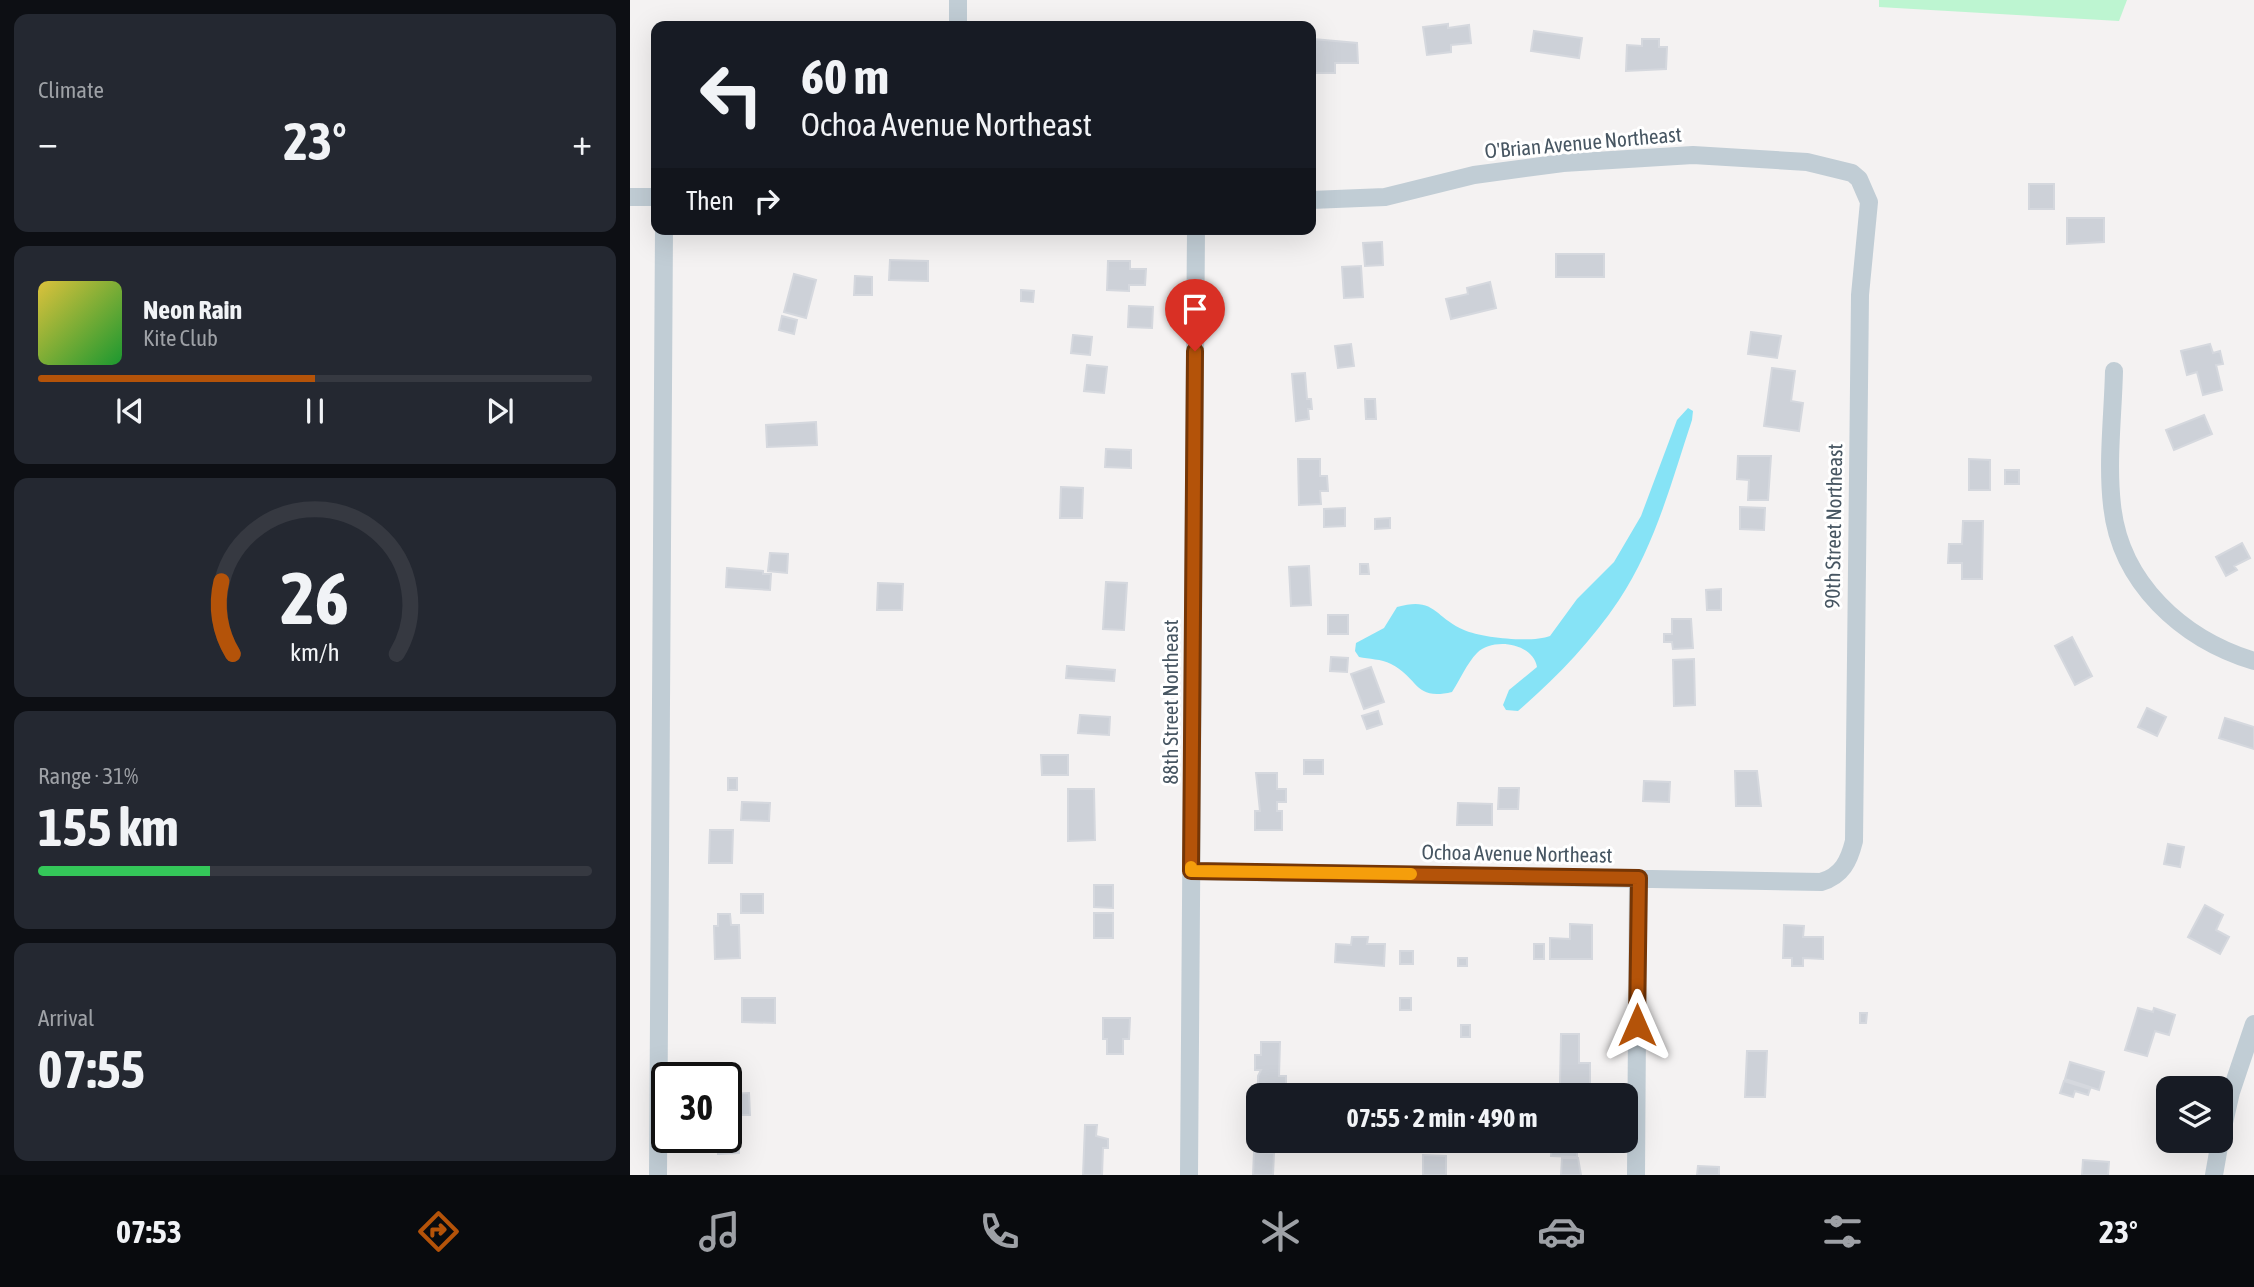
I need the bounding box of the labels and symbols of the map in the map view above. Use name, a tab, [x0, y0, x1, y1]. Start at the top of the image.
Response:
street label: O'Brian Avenue Northeast	[1483, 121, 1683, 163]
pin	[1165, 279, 1225, 351]
street label: 90th Street Northeast	[1820, 443, 1846, 609]
street label: 88th Street Northeast	[1158, 619, 1182, 785]
street label: Ochoa Avenue Northeast	[1421, 839, 1613, 867]
position arrow	[1600, 988, 1674, 1062]
speed limit sign: 30	[651, 1062, 742, 1153]

